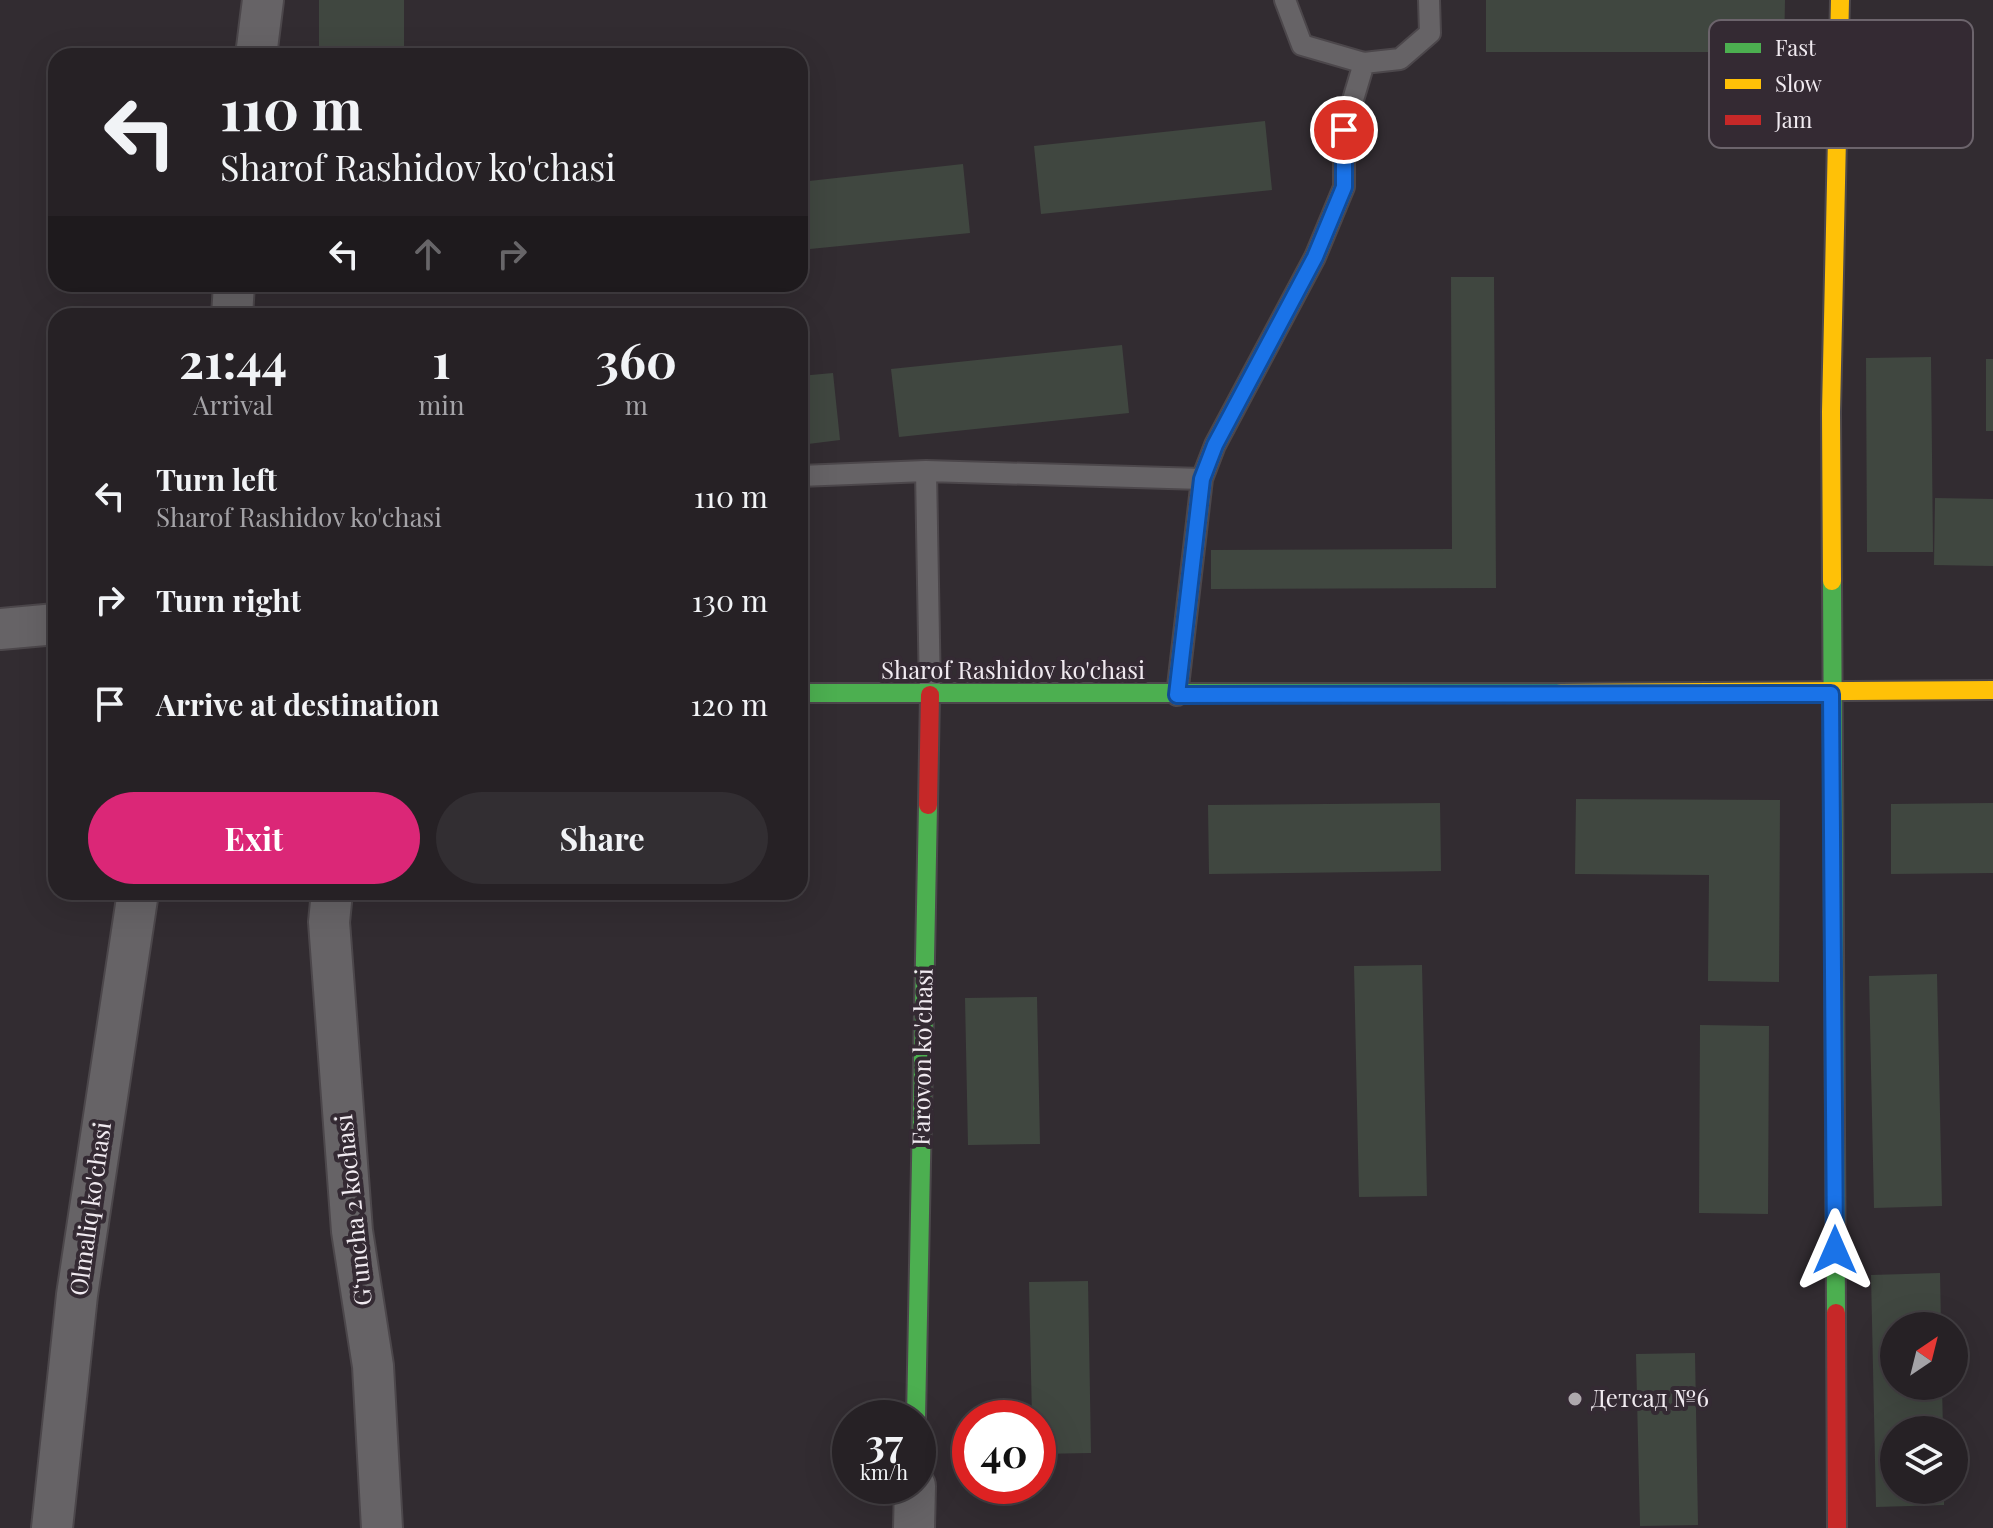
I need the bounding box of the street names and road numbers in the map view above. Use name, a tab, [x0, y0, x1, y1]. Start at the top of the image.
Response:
street label: Sharof Rashidov ko'chasi	[881, 653, 1145, 685]
street label: Farovon ko'chasi	[903, 968, 939, 1146]
street label: G‘uncha 2 kochasi	[326, 1113, 378, 1308]
street label: Olmaliq ko'chasi	[61, 1120, 117, 1298]

